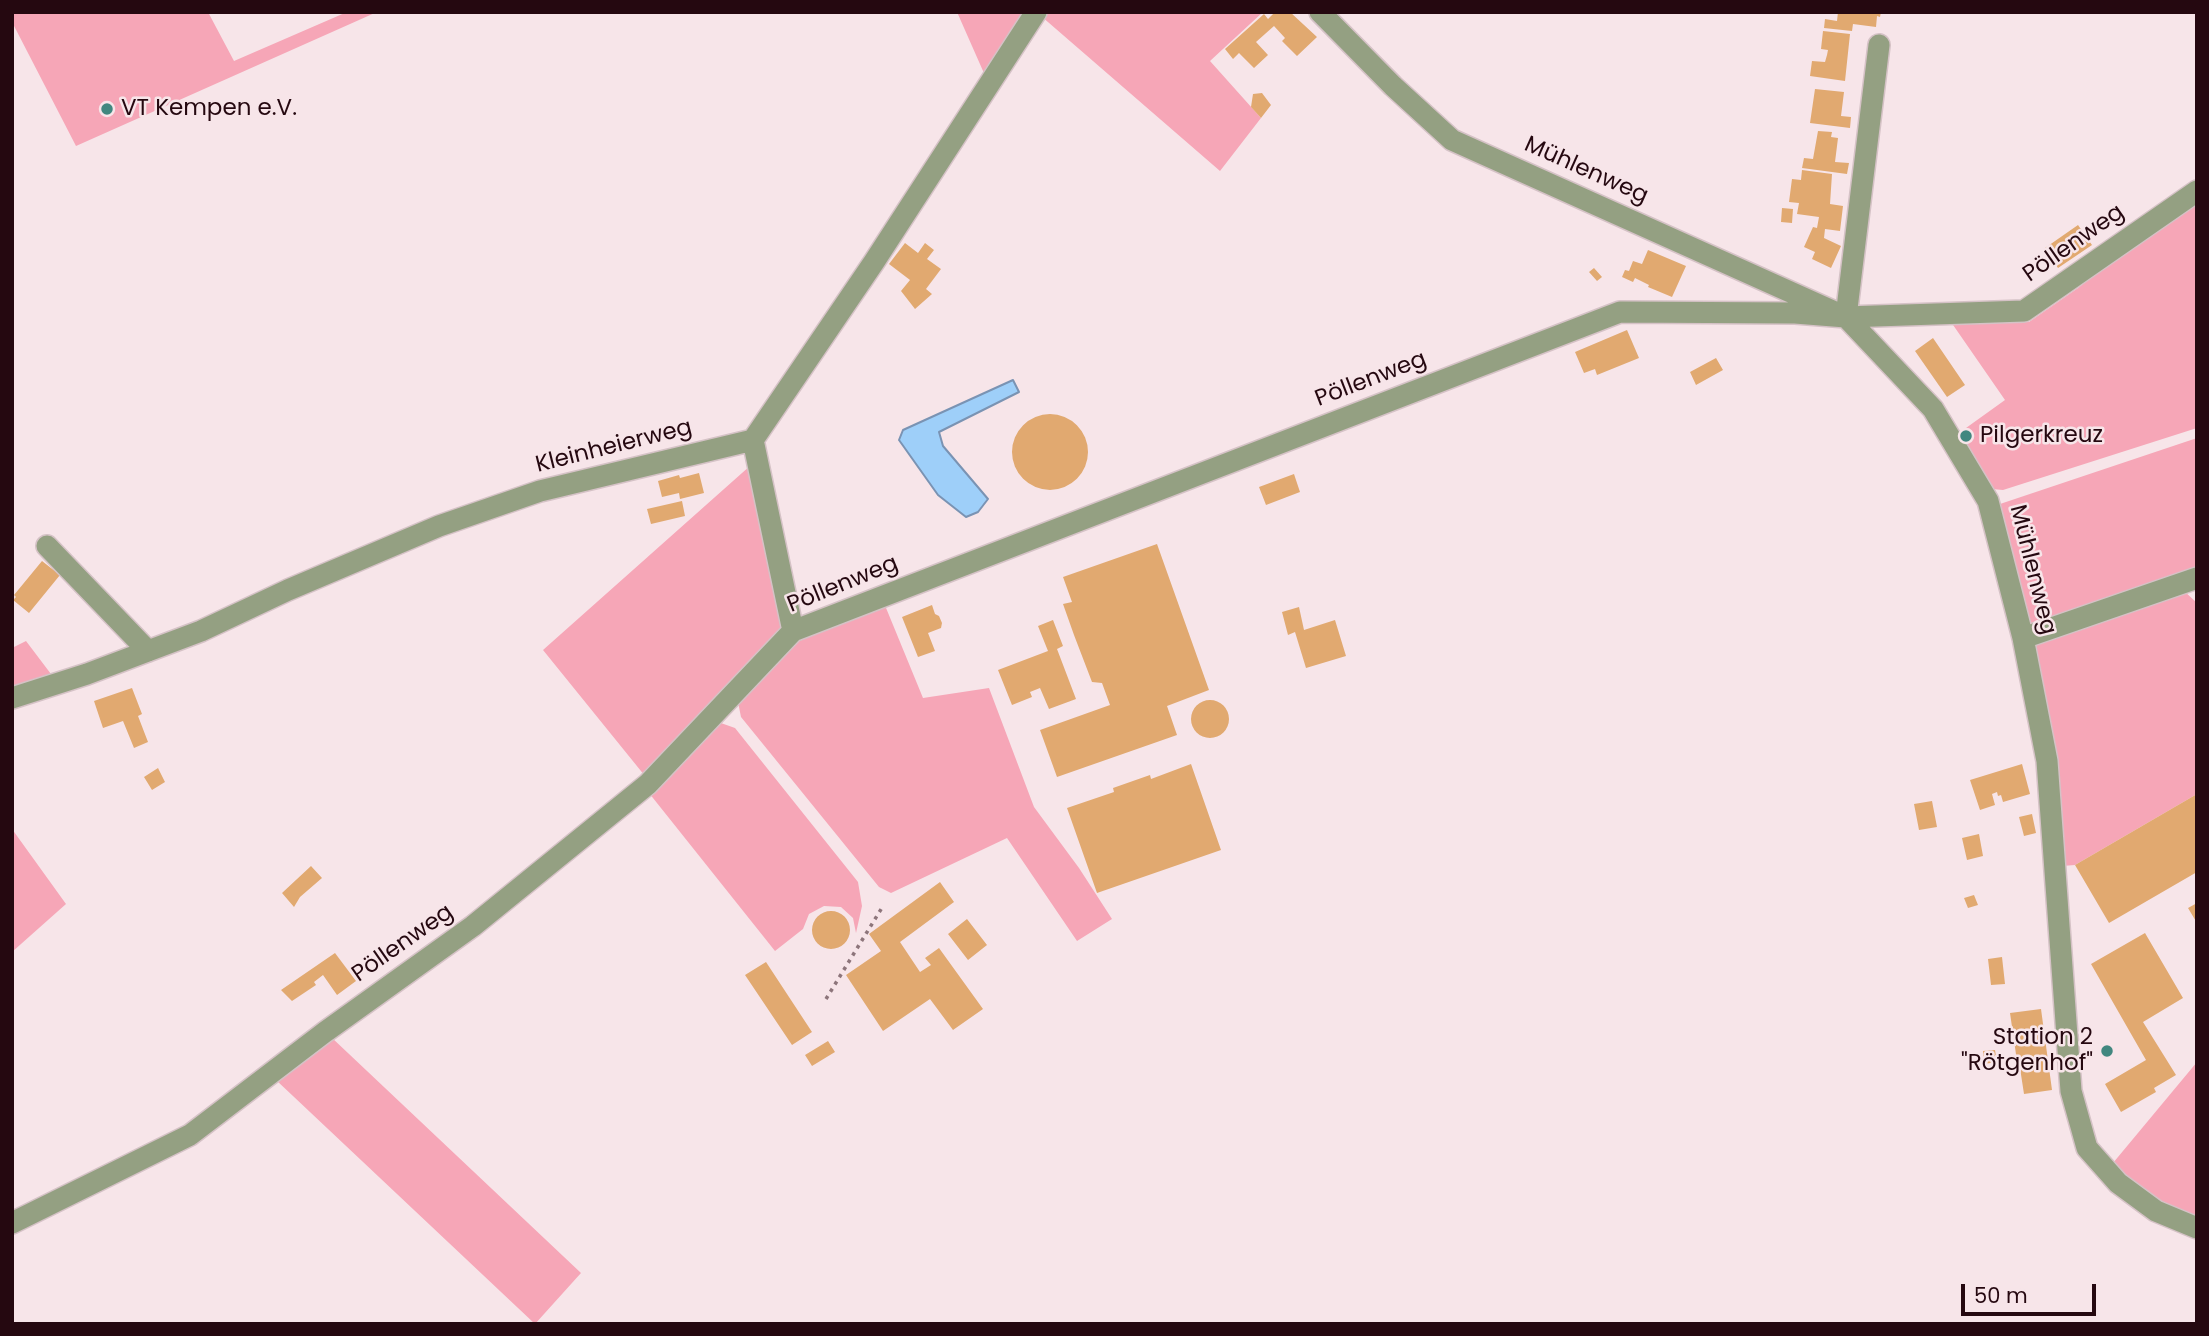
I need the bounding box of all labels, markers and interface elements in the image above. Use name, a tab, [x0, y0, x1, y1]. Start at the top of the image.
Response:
place label: VT Kempen e.V.	[121, 95, 297, 123]
marker: VT Kempen e.V.	[99, 101, 115, 117]
street label: Mühlenweg	[1520, 131, 1652, 211]
street label: Pöllenweg	[2018, 199, 2130, 289]
street label: Pöllenweg	[1311, 346, 1431, 414]
street label: Kleinheierweg	[533, 414, 695, 480]
place label: Pilgerkreuz	[1980, 422, 2103, 450]
marker: Pilgerkreuz	[1958, 428, 1974, 444]
street label: Mühlenweg	[2003, 502, 2061, 638]
street label: Pöllenweg	[784, 550, 902, 620]
street label: Pöllenweg	[347, 899, 459, 989]
place label: Station 2 "Rötgenhof"	[1961, 1024, 2093, 1078]
marker: Station 2 "Rötgenhof"	[2099, 1043, 2115, 1059]
scale bar	[1964, 1270, 2099, 1314]
text: 50 m	[1974, 1281, 2028, 1310]

